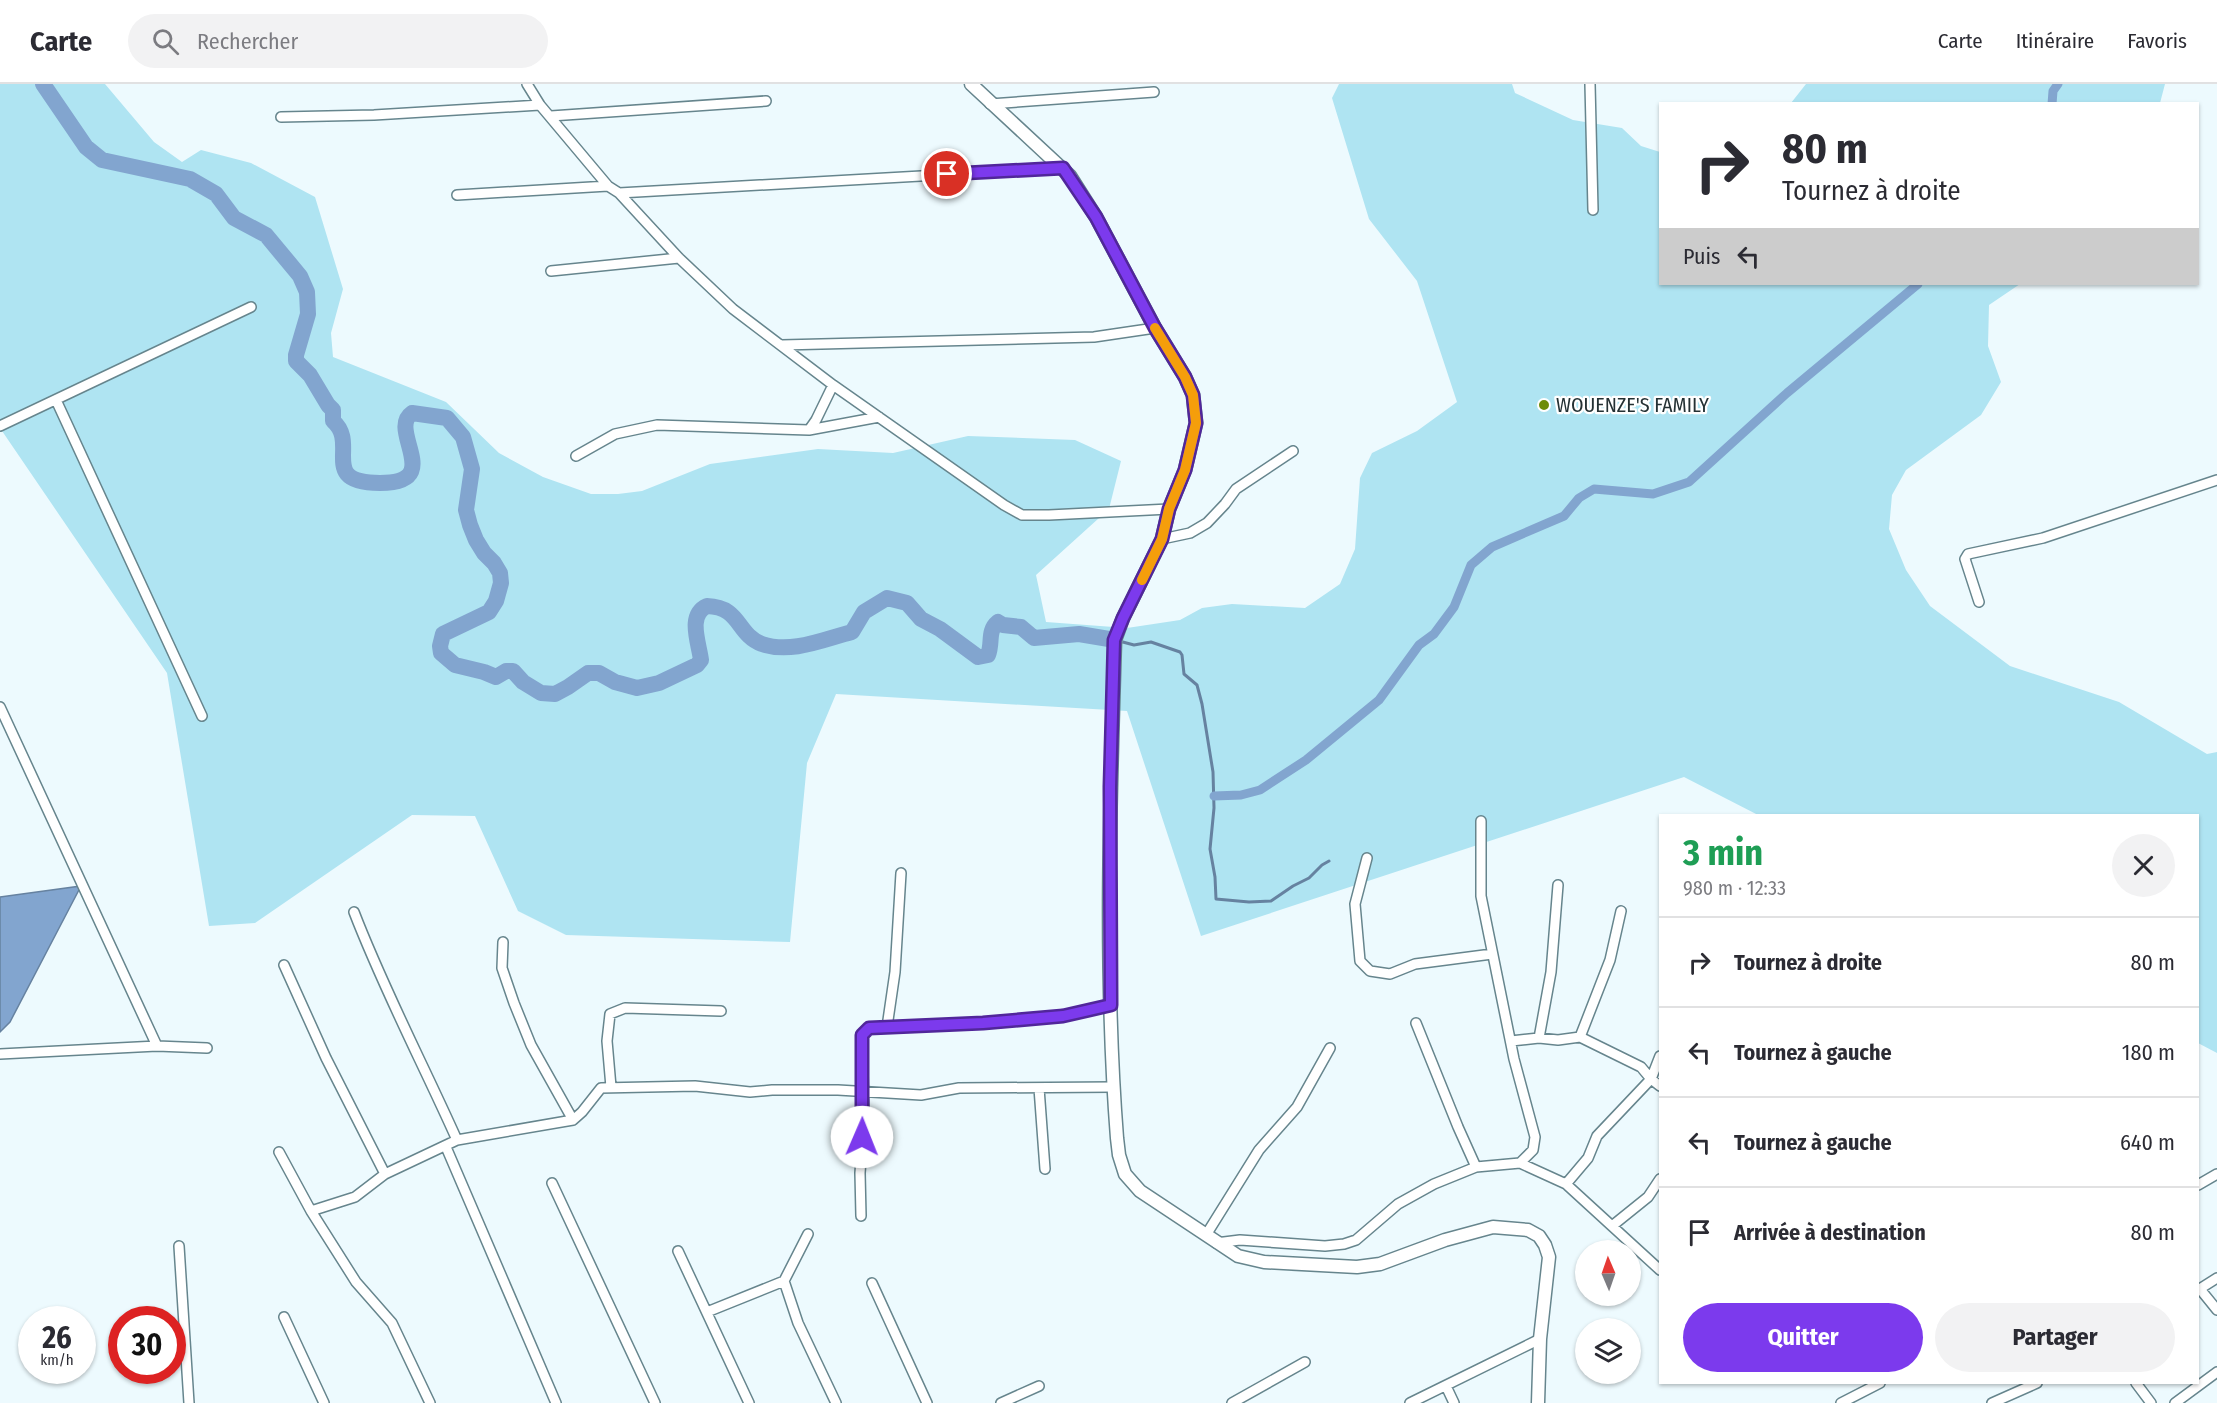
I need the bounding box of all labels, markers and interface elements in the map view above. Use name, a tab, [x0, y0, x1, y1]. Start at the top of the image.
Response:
search box	[128, 14, 548, 68]
text: Carte	[30, 25, 92, 58]
icon: search	[149, 25, 182, 58]
text: Rechercher	[197, 28, 298, 55]
text: Carte	[1938, 28, 1983, 54]
text: Itinéraire	[2016, 28, 2094, 54]
text: Favoris	[2127, 28, 2187, 54]
text: 80 m	[1782, 124, 1868, 174]
icon: right	[1683, 126, 1761, 204]
pin	[921, 148, 972, 199]
icon: arrive	[930, 157, 963, 190]
text: Tournez à droite	[1782, 175, 1961, 207]
icon: left	[1732, 240, 1765, 273]
text: Puis	[1683, 243, 1720, 270]
place label: WOUENZE'S FAMILY	[1556, 393, 1709, 417]
marker: WOUENZE'S FAMILY	[1537, 398, 1551, 412]
text: 3 min	[1683, 831, 1763, 875]
button: close	[2112, 834, 2175, 897]
text: 980 m · 12:33	[1683, 876, 1786, 900]
icon: right	[1683, 946, 1716, 979]
text: Tournez à droite	[1734, 949, 1882, 976]
text: 80 m	[2130, 949, 2175, 976]
icon: left	[1683, 1036, 1716, 1069]
text: Tournez à gauche	[1734, 1039, 1892, 1066]
text: 180 m	[2122, 1039, 2175, 1066]
position arrow	[830, 1105, 894, 1169]
icon: left	[1683, 1126, 1716, 1159]
text: Tournez à gauche	[1734, 1129, 1892, 1156]
text: 640 m	[2120, 1129, 2175, 1156]
icon: arrive	[1683, 1216, 1716, 1249]
text: Arrivée à destination	[1734, 1219, 1926, 1246]
text: 80 m	[2130, 1219, 2175, 1246]
north arrow	[1575, 1240, 1641, 1306]
map controls	[1575, 1240, 1641, 1384]
button: Quitter	[1683, 1303, 1923, 1372]
button: Partager	[1935, 1303, 2175, 1372]
speed limit sign: 30	[108, 1306, 186, 1384]
button: layers	[1575, 1318, 1641, 1384]
text: 26	[42, 1320, 72, 1356]
text: km/h	[40, 1351, 74, 1369]

